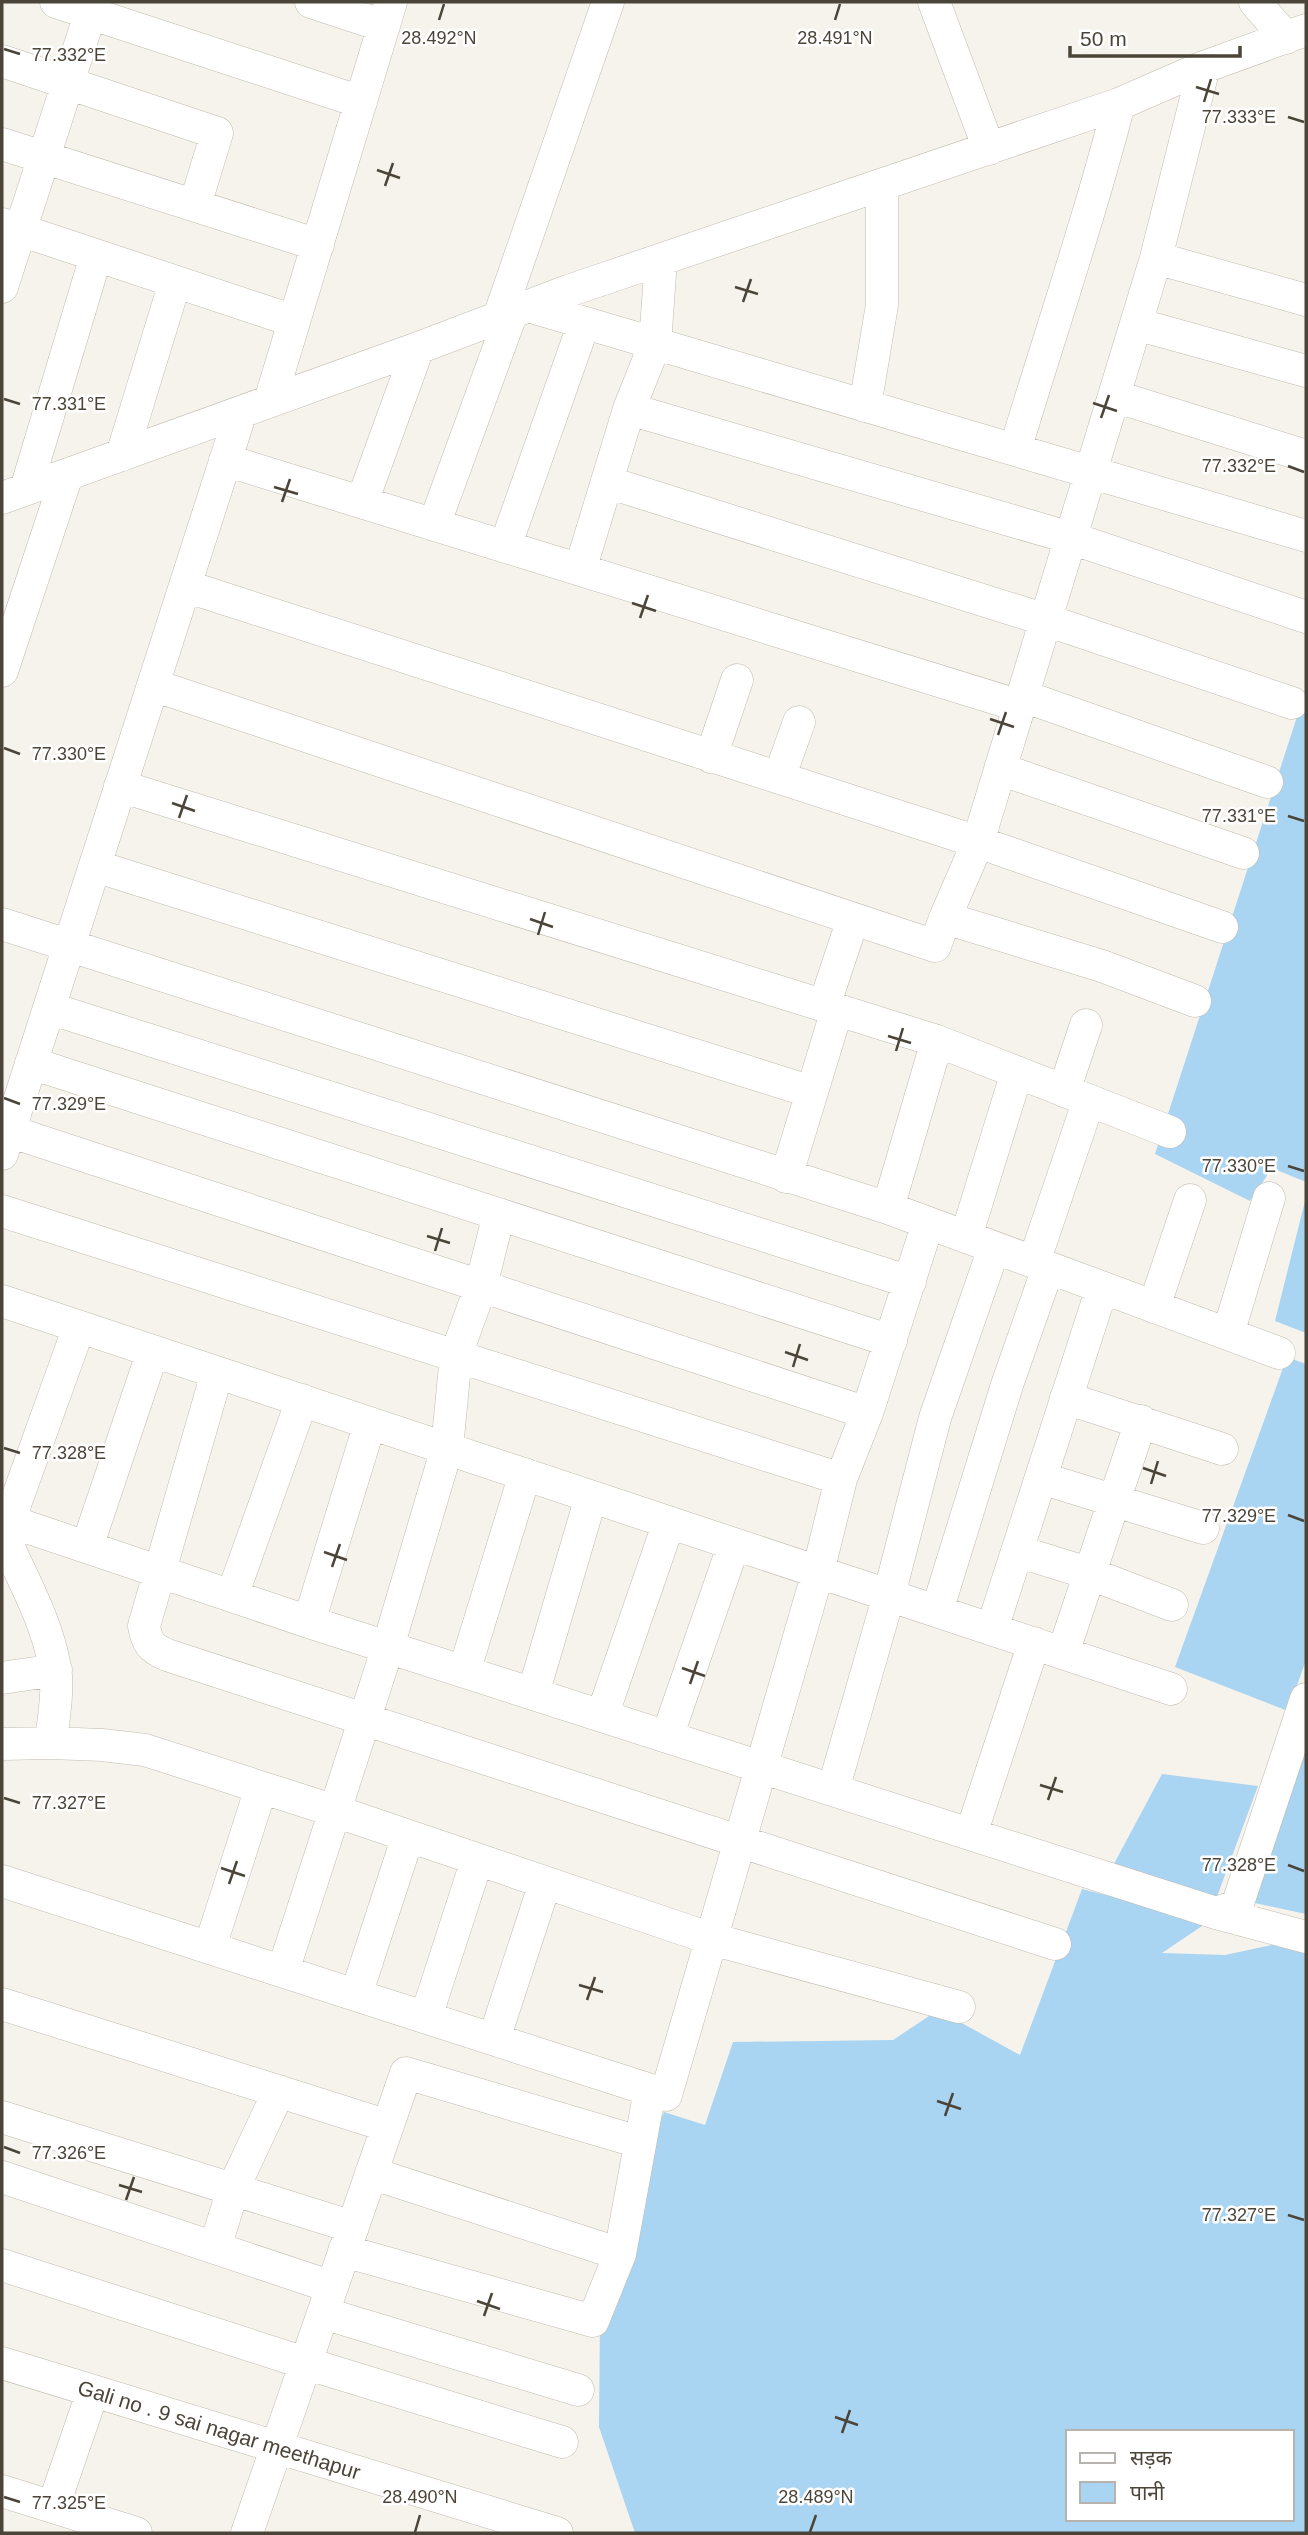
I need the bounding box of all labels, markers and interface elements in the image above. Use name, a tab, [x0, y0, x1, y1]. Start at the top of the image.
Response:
scale bar	[1070, 14, 1240, 58]
text: 50 m	[1080, 27, 1127, 50]
text: 28.492°N	[401, 28, 477, 48]
text: 28.491°N	[797, 28, 873, 48]
text: 77.332°E	[32, 45, 106, 65]
text: 77.333°E	[1202, 107, 1276, 127]
text: 77.331°E	[32, 394, 106, 414]
text: 77.332°E	[1202, 456, 1276, 476]
text: 77.330°E	[32, 744, 106, 764]
text: 77.331°E	[1202, 806, 1276, 826]
text: 77.329°E	[32, 1094, 106, 1114]
text: 77.330°E	[1202, 1156, 1276, 1176]
text: 77.328°E	[32, 1443, 106, 1463]
text: 77.329°E	[1202, 1506, 1276, 1526]
text: 77.327°E	[32, 1793, 106, 1813]
text: 77.328°E	[1202, 1855, 1276, 1875]
text: 77.326°E	[32, 2143, 106, 2163]
text: 77.327°E	[1202, 2205, 1276, 2225]
street label: Gali no . 9 sai nagar meethapur	[75, 2376, 363, 2484]
legend	[1066, 2430, 1294, 2521]
text: सड़क	[1130, 2446, 1172, 2469]
text: पानी	[1130, 2481, 1165, 2504]
text: 28.490°N	[382, 2487, 458, 2507]
text: 28.489°N	[778, 2487, 854, 2507]
text: 77.325°E	[32, 2493, 106, 2513]

